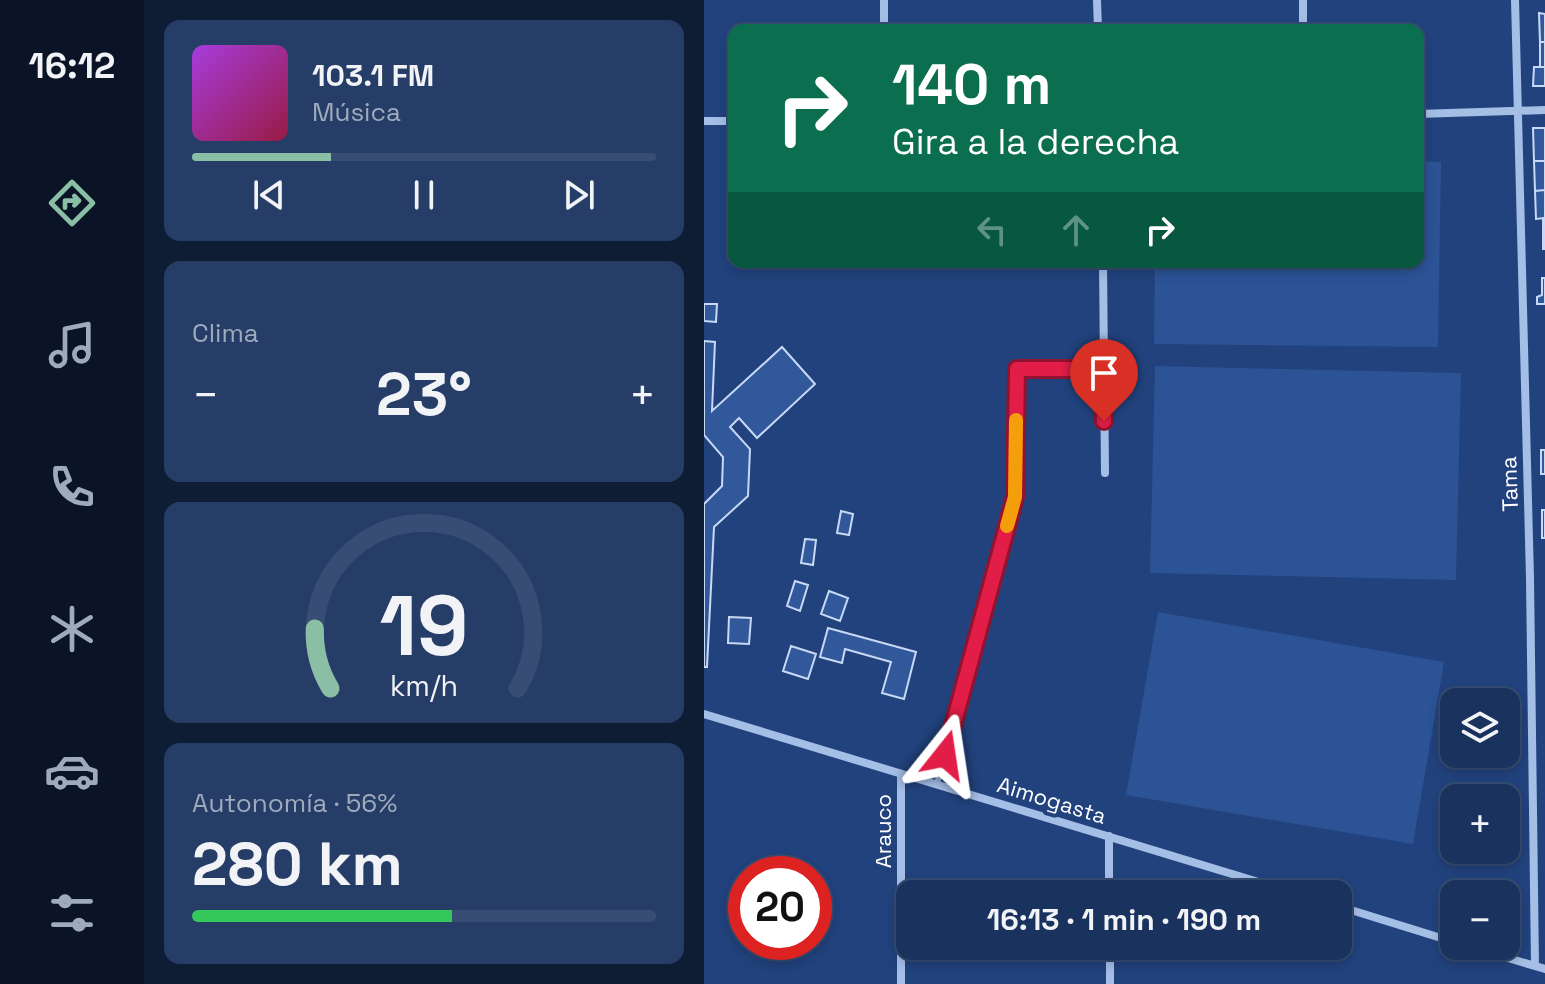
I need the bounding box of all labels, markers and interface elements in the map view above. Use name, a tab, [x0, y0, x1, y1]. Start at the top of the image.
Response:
text: 16:12	[29, 43, 115, 89]
text: 140 m	[892, 49, 1051, 120]
text: 103.1 FM	[312, 56, 434, 95]
icon: right	[760, 56, 864, 160]
text: Música	[312, 95, 401, 129]
text: Gira a la derecha	[892, 119, 1179, 165]
icon: previous	[247, 173, 291, 217]
icon: pause	[402, 173, 446, 217]
icon: next	[557, 173, 601, 217]
icon: directions	[44, 175, 100, 231]
icon: left	[970, 208, 1014, 252]
icon: ahead	[1054, 208, 1098, 252]
icon: right	[1138, 208, 1182, 252]
text: Clima	[192, 316, 259, 350]
icon: music	[44, 317, 100, 373]
pin	[1070, 339, 1138, 421]
icon: arrive	[1082, 351, 1126, 395]
text: 23°	[376, 356, 472, 433]
text: −	[192, 367, 219, 423]
text: +	[629, 367, 656, 423]
street label: Tama	[1494, 456, 1524, 512]
icon: phone	[44, 459, 100, 515]
text: 19	[379, 572, 469, 678]
icon: climate	[44, 601, 100, 657]
text: km/h	[390, 668, 458, 704]
map controls	[1440, 688, 1520, 960]
button: layers	[1440, 688, 1520, 768]
position arrow	[903, 713, 987, 797]
icon: car	[44, 743, 100, 799]
street label: Aimogasta	[994, 770, 1110, 830]
button: +	[1440, 784, 1520, 864]
text: Autonomía · 56%	[192, 786, 397, 820]
street label: Arauco	[869, 794, 897, 868]
text: 280 km	[192, 826, 403, 903]
speed limit sign: 20	[728, 856, 832, 960]
button: −	[1440, 880, 1520, 960]
icon: filters	[44, 885, 100, 941]
text: 16:13 · 1 min · 190 m	[987, 900, 1261, 939]

